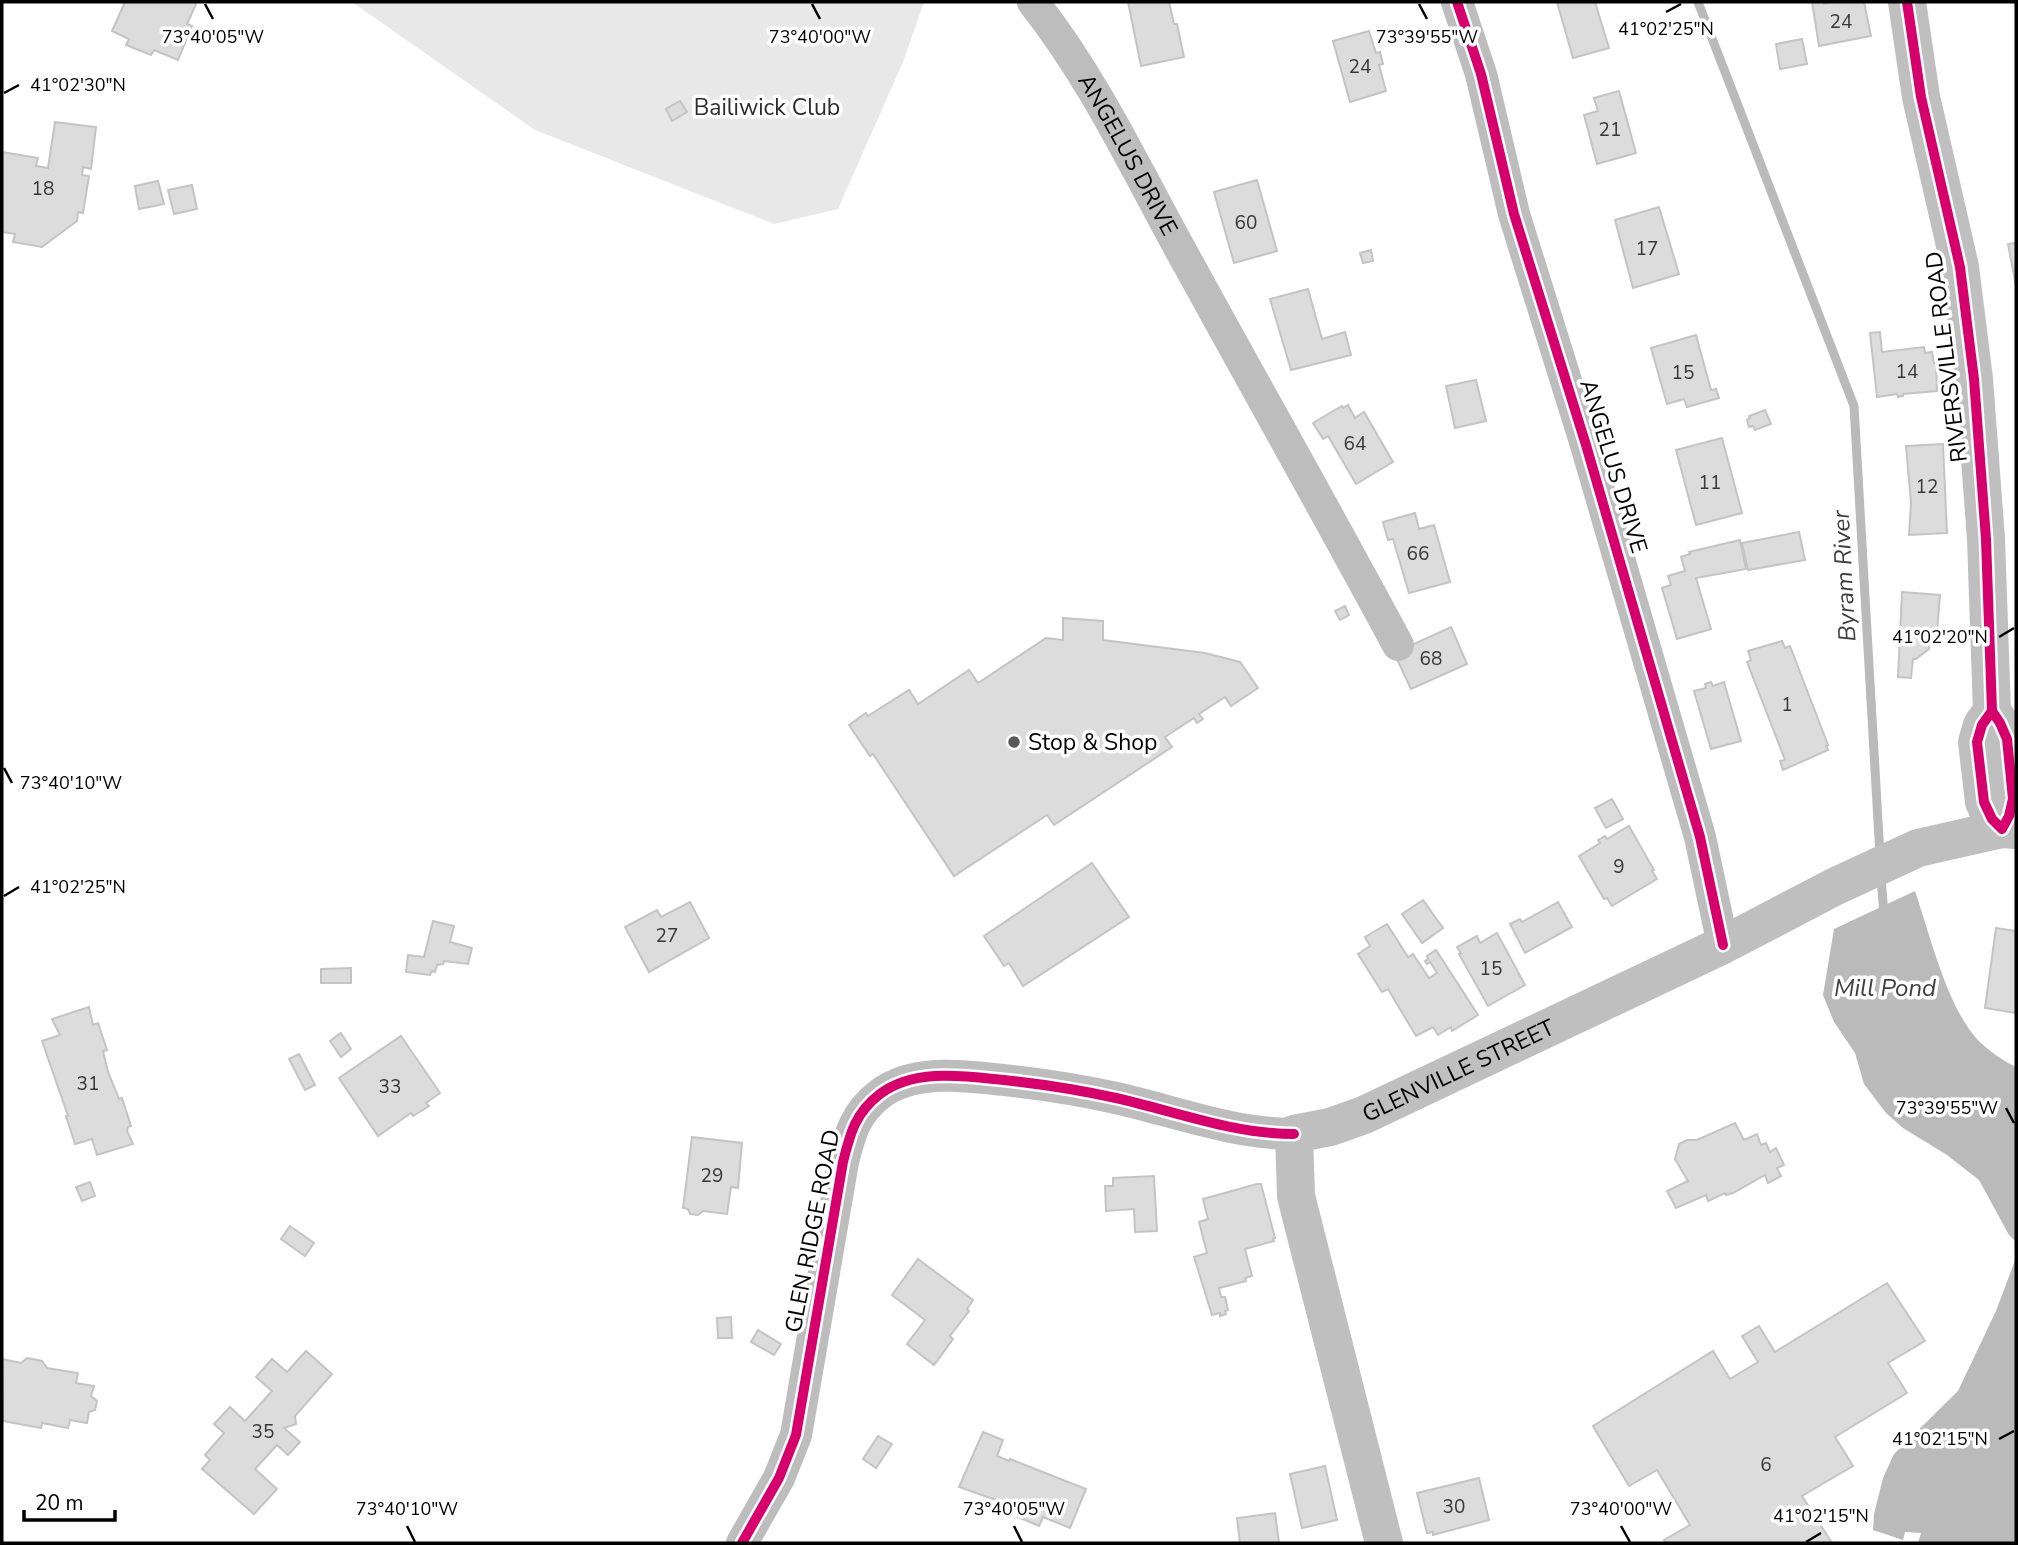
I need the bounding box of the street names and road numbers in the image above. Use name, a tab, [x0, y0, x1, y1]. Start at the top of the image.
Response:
street label: ANGELUS DRIVE	[1071, 68, 1185, 241]
street label: RIVERSVILLE ROAD	[1918, 250, 1975, 464]
street label: ANGELUS DRIVE	[1572, 375, 1655, 557]
street label: GLENVILLE STREET	[1357, 1012, 1560, 1130]
street label: GLEN RIDGE ROAD	[778, 1127, 847, 1335]

